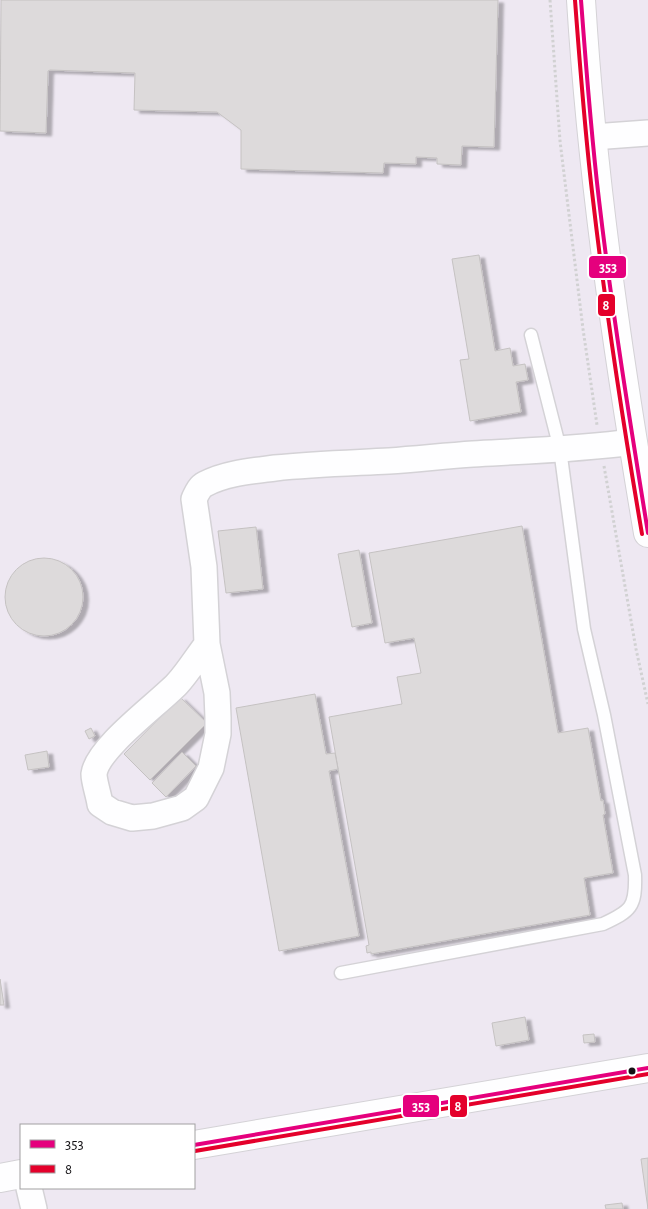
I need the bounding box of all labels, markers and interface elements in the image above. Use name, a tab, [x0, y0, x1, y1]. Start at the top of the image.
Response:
line badge: 353	[588, 255, 627, 279]
text: 353	[599, 261, 617, 275]
line badge: 8	[597, 293, 616, 317]
text: 8	[603, 299, 610, 313]
unlabelled marker	[627, 1066, 637, 1076]
line badge: 353	[402, 1094, 440, 1118]
line badge: 8	[449, 1094, 468, 1118]
text: 353	[412, 1100, 430, 1114]
text: 8	[455, 1100, 462, 1114]
legend	[20, 1124, 195, 1189]
text: 353	[65, 1137, 84, 1152]
text: 8	[65, 1162, 72, 1177]

